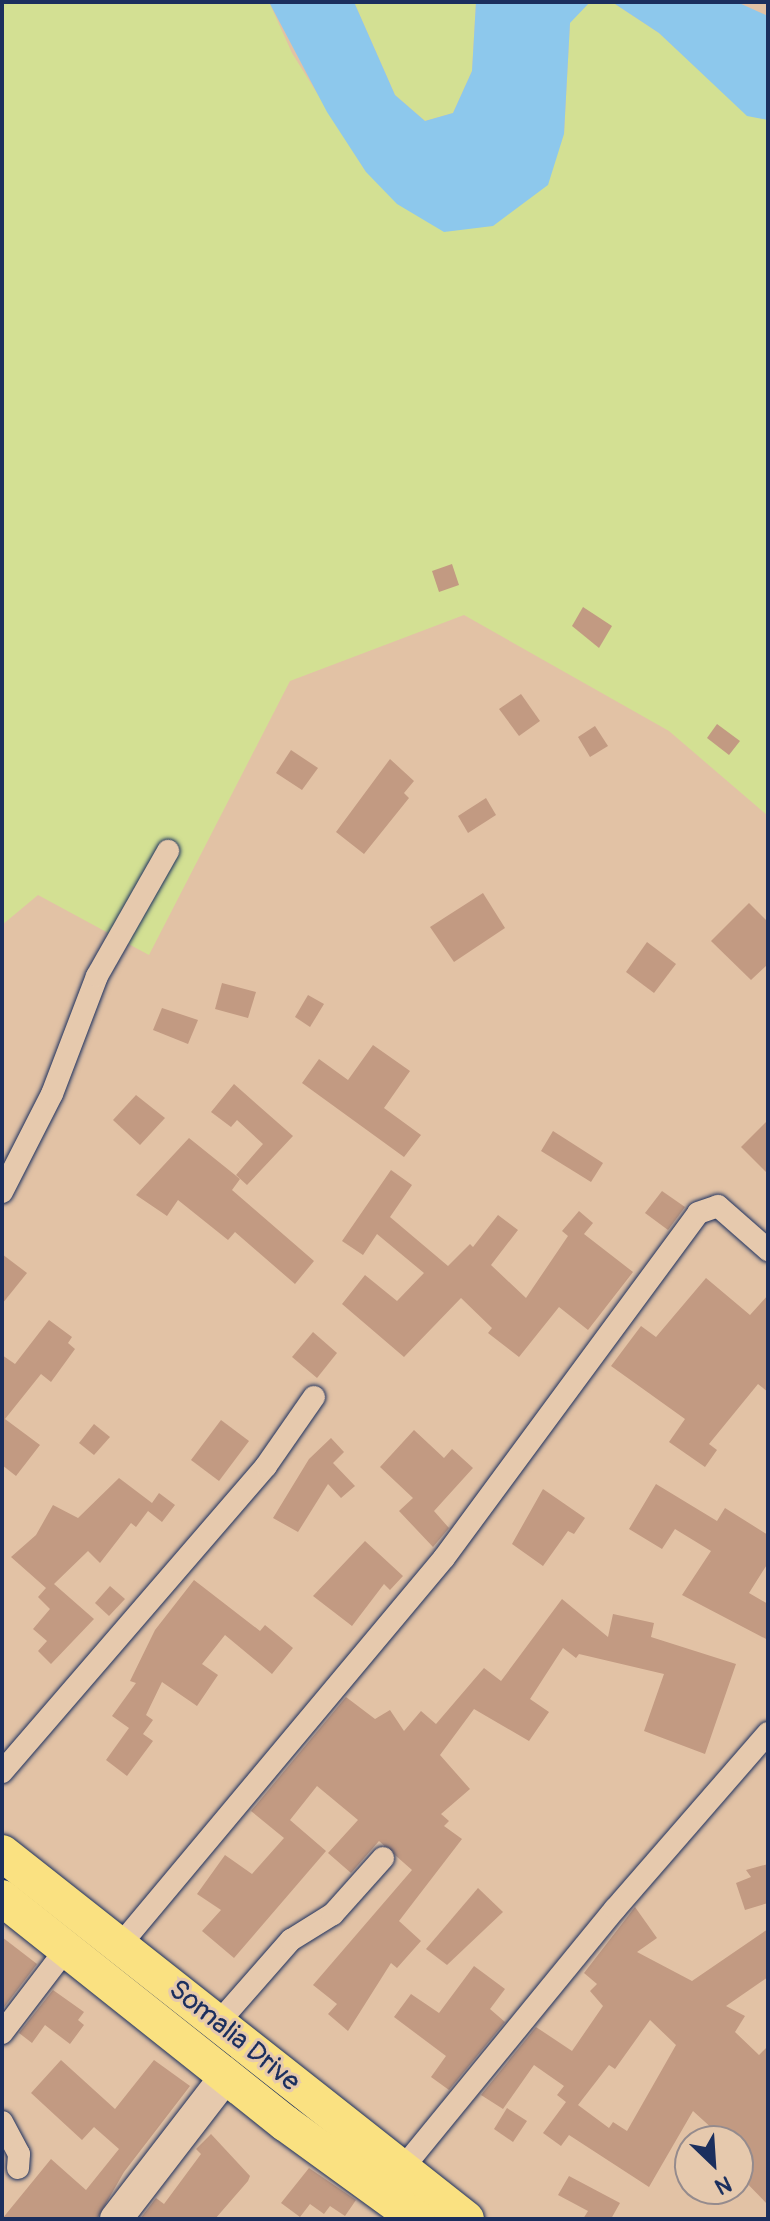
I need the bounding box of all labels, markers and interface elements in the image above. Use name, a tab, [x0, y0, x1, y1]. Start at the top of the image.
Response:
street label: Somalia Drive	[162, 1973, 306, 2099]
north arrow	[674, 2125, 754, 2205]
text: N	[711, 2169, 736, 2201]

